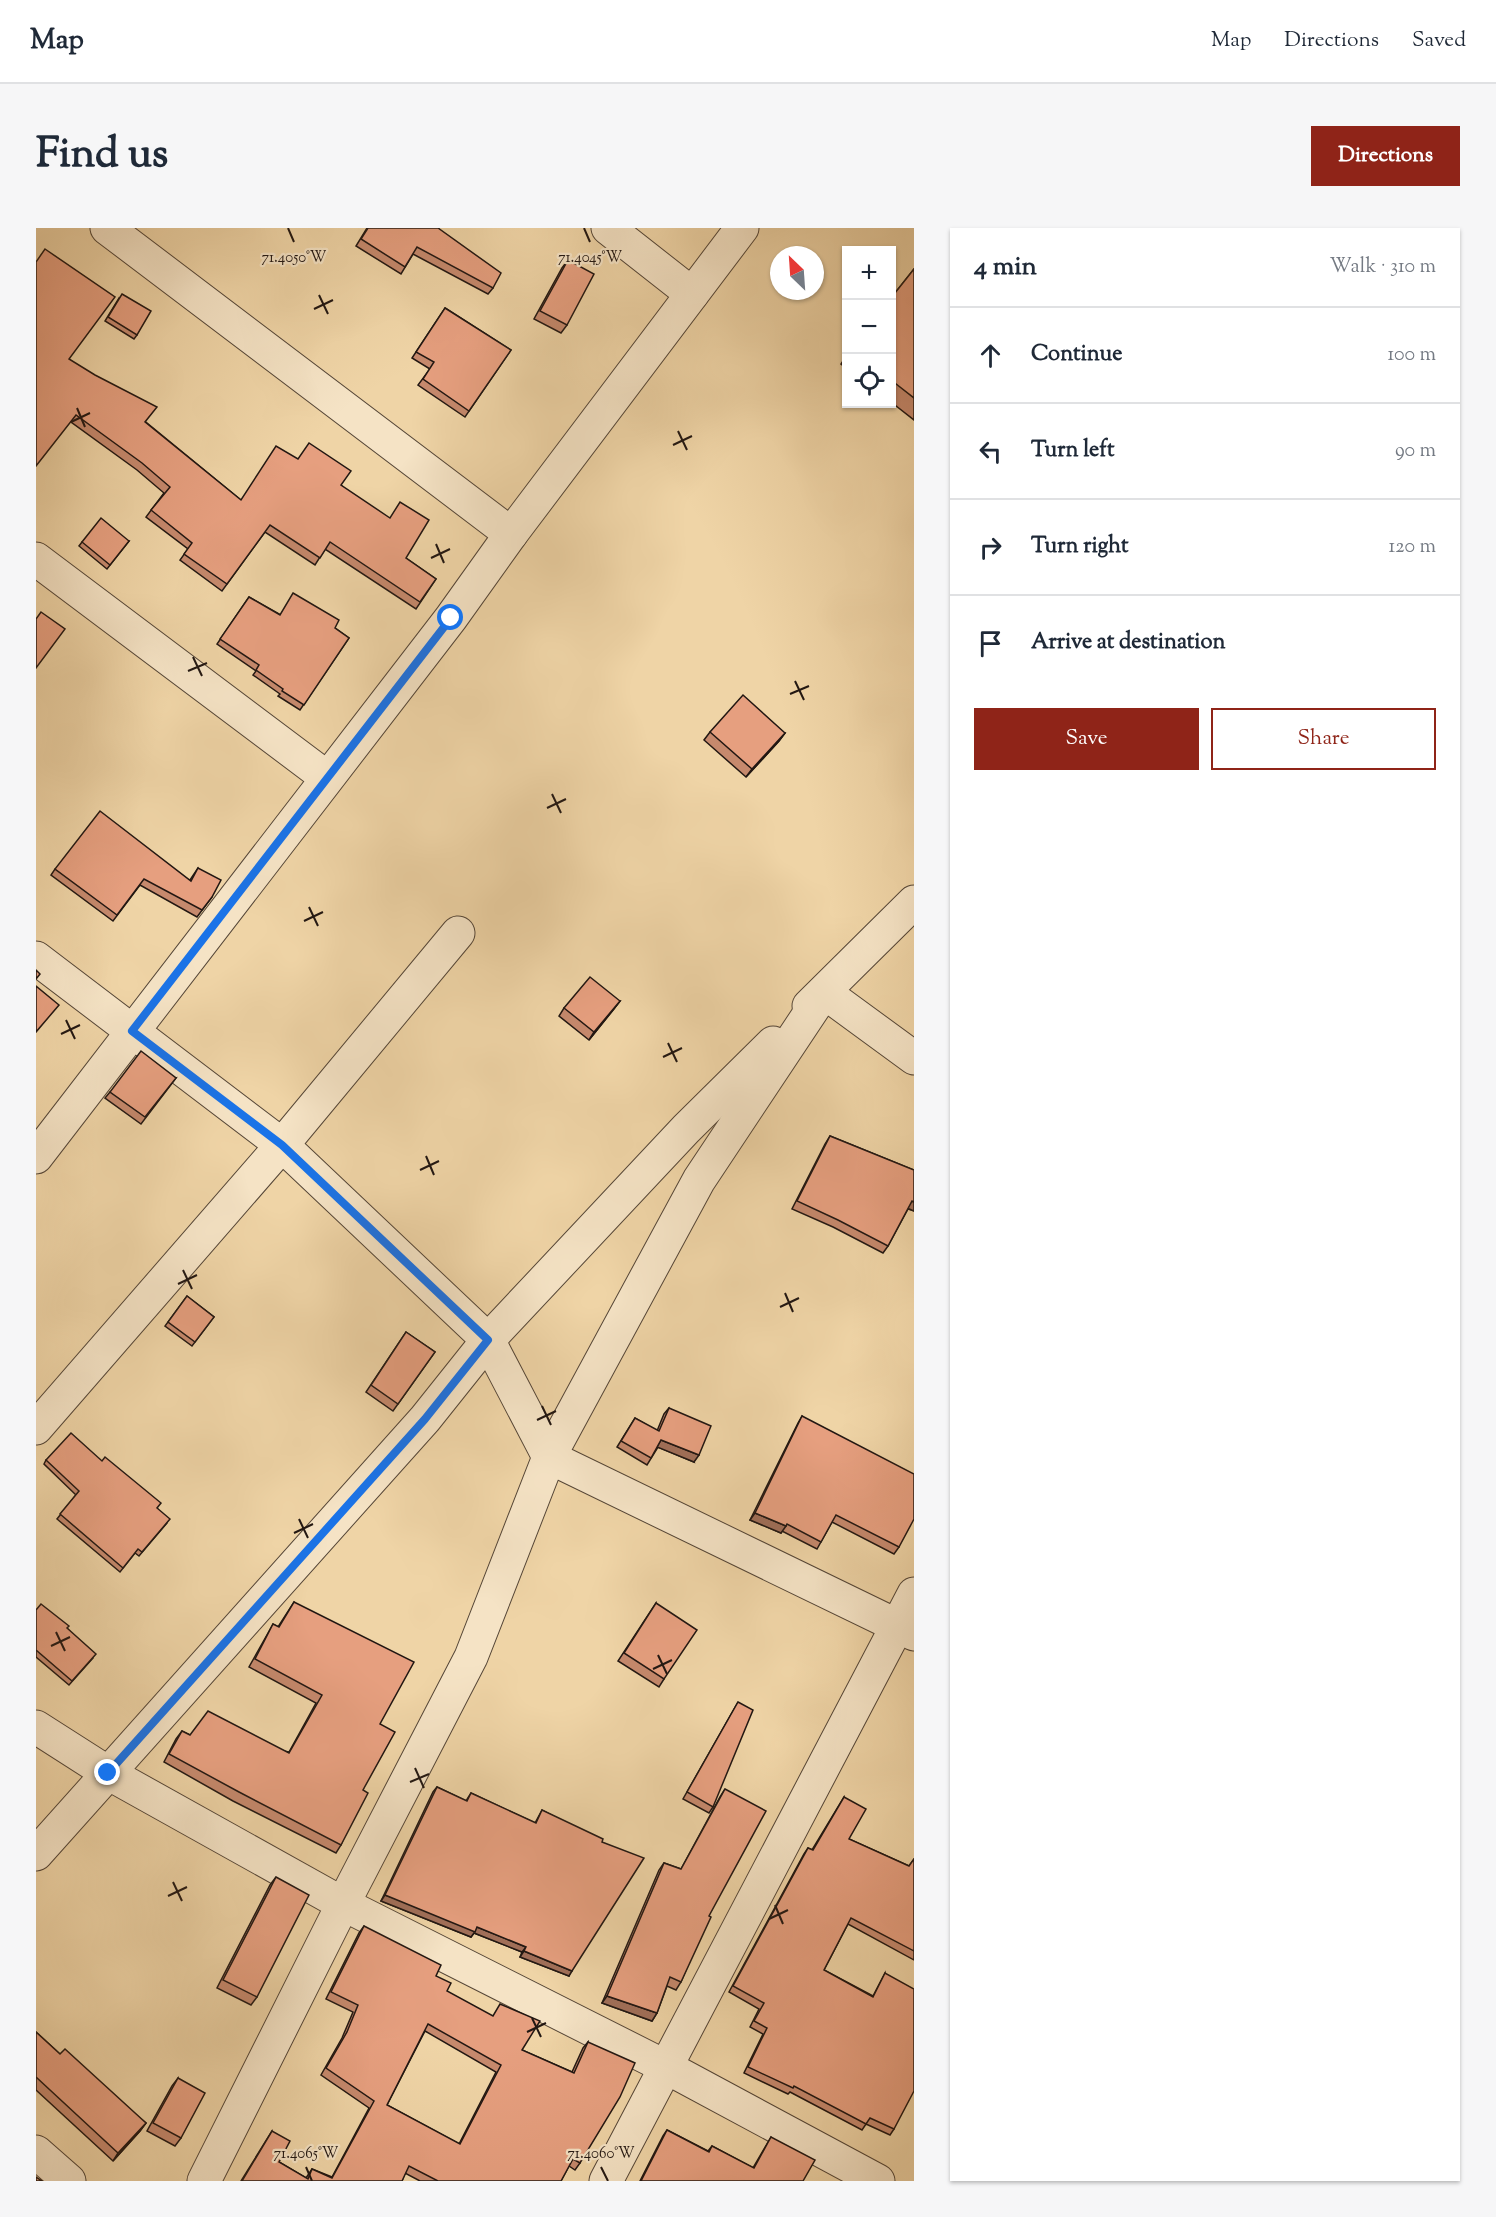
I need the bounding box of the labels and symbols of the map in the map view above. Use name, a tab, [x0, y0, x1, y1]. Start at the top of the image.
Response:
north arrow	[770, 246, 824, 300]
text: 71.4050°W	[261, 248, 327, 269]
text: 71.4045°W	[558, 248, 622, 269]
route start	[437, 604, 463, 630]
route end	[94, 1759, 120, 1785]
text: 71.4065°W	[274, 2144, 339, 2165]
text: 71.4060°W	[567, 2144, 635, 2165]

